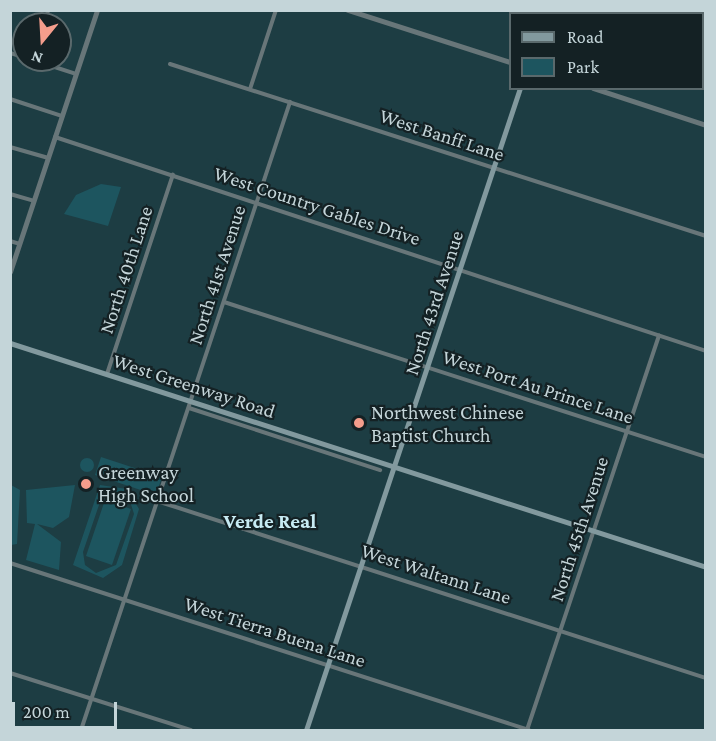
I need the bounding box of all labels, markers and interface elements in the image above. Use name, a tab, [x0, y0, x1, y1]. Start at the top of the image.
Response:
north arrow	[12, 12, 72, 72]
legend	[509, 12, 704, 90]
text: Road	[567, 27, 604, 47]
text: N	[29, 48, 45, 67]
text: Park	[567, 57, 599, 77]
street label: West Banff Lane	[377, 104, 507, 166]
street label: West Country Gables Drive	[211, 161, 423, 251]
street label: North 41st Avenue	[183, 202, 251, 348]
street label: North 40th Lane	[94, 203, 158, 337]
street label: North 43rd Avenue	[399, 228, 469, 378]
street label: West Port Au Prince Lane	[439, 345, 637, 429]
street label: West Greenway Road	[110, 348, 278, 424]
place label: Northwest Chinese Baptist Church	[371, 400, 524, 447]
marker: Northwest Chinese Baptist Church	[352, 416, 366, 430]
street label: North 45th Avenue	[544, 454, 614, 604]
place label: Greenway High School	[98, 460, 194, 507]
marker: Greenway High School	[79, 477, 93, 491]
district label: Verde Real	[224, 508, 316, 534]
street label: West Waltann Lane	[358, 538, 514, 610]
street label: West Tierra Buena Lane	[181, 591, 369, 673]
scale bar	[15, 690, 120, 728]
text: 200 m	[23, 702, 70, 722]

